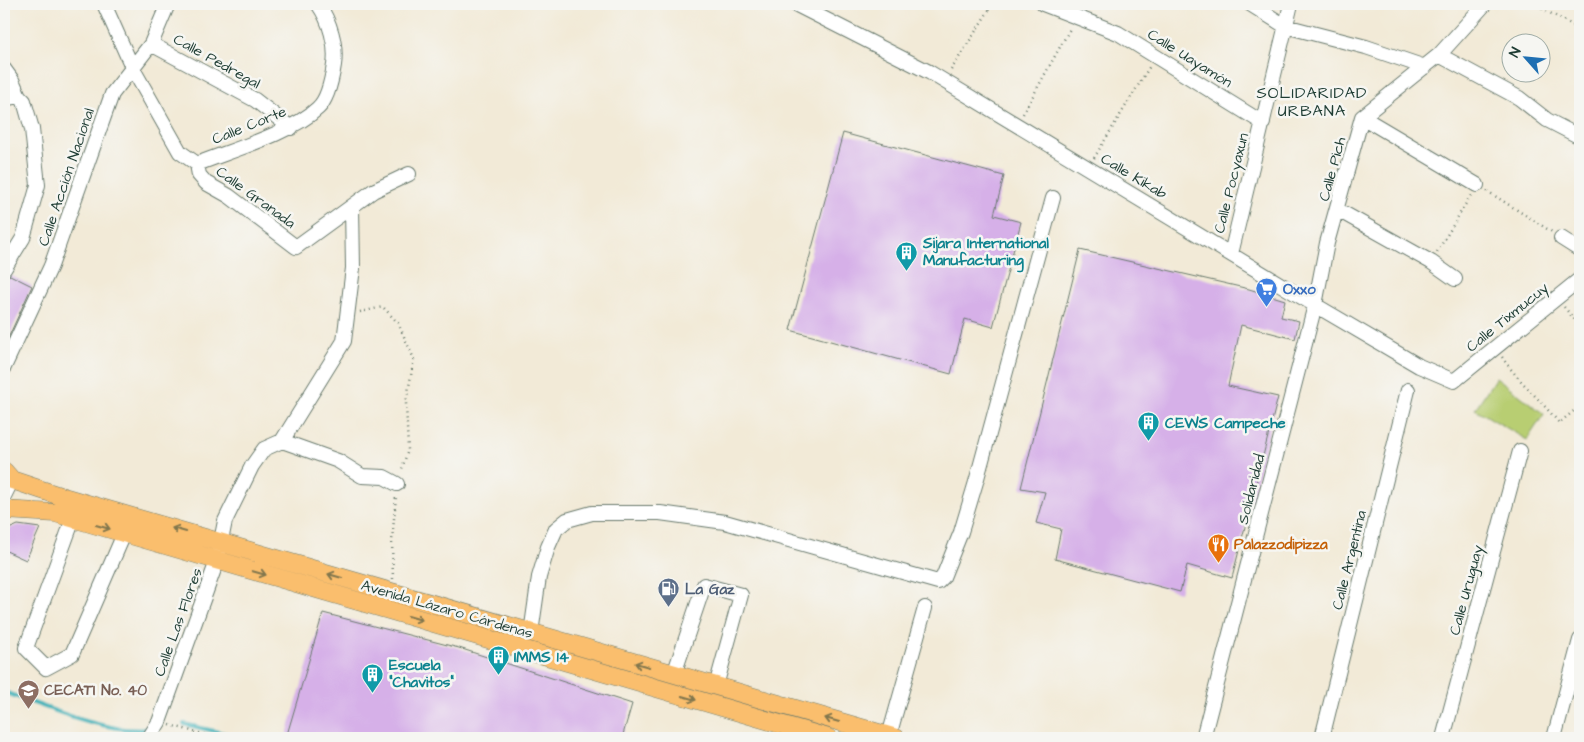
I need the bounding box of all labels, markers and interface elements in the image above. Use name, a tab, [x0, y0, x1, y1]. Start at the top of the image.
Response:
street label: Calle Uayamón	[1143, 24, 1237, 94]
street label: Calle Pedregal	[169, 29, 264, 95]
north arrow	[1502, 32, 1552, 82]
text: N	[1504, 44, 1526, 61]
district label: SOLIDARIDAD URBANA	[1257, 82, 1367, 122]
street label: Calle Corte	[209, 101, 290, 150]
street label: Calle Acción Nacional	[33, 105, 100, 249]
street label: Calle Pocyaxun	[1209, 130, 1255, 236]
street label: Calle Pich	[1314, 134, 1351, 204]
street label: Calle Kikab	[1097, 148, 1171, 205]
street label: Calle Granada	[212, 161, 300, 234]
place label: Sijara International Manufacturing	[922, 233, 1049, 273]
building icon: Sijara International Manufacturing	[895, 240, 919, 271]
supermarket icon: Oxxo	[1255, 277, 1279, 308]
street label: Calle Tixmucuy	[1462, 278, 1554, 358]
place label: Oxxo	[1283, 279, 1316, 300]
building icon: CEWS Campeche	[1137, 411, 1161, 442]
place label: CEWS Campeche	[1165, 413, 1286, 434]
street label: Solidaridad	[1233, 452, 1270, 526]
street label: Calle Argentina	[1327, 508, 1373, 612]
one-way arrow	[95, 523, 111, 533]
one-way arrow	[171, 525, 187, 535]
restaurant icon: Palazzodipizza	[1206, 532, 1230, 563]
place label: Palazzodipizza	[1234, 534, 1328, 555]
street label: Calle Uruguay	[1444, 543, 1490, 638]
street label: Calle Las Flores	[149, 565, 208, 679]
one-way arrow	[251, 568, 267, 578]
one-way arrow	[327, 570, 343, 580]
street label: Avenida Lázaro Cárdenas	[359, 575, 535, 644]
fuel station icon: La Gaz	[657, 577, 681, 608]
place label: La Gaz	[685, 579, 735, 600]
one-way arrow	[407, 614, 423, 624]
building icon: IMMS 14	[486, 645, 510, 676]
place label: IMMS 14	[514, 647, 570, 668]
place label: Escuela "Chavitos"	[389, 655, 454, 693]
one-way arrow	[635, 659, 651, 669]
building icon: Escuela "Chavitos"	[361, 662, 385, 693]
school or university icon: CECATI No. 40	[16, 678, 40, 709]
place label: CECATI No. 40	[44, 680, 148, 701]
one-way arrow	[680, 693, 696, 703]
one-way arrow	[824, 714, 840, 724]

